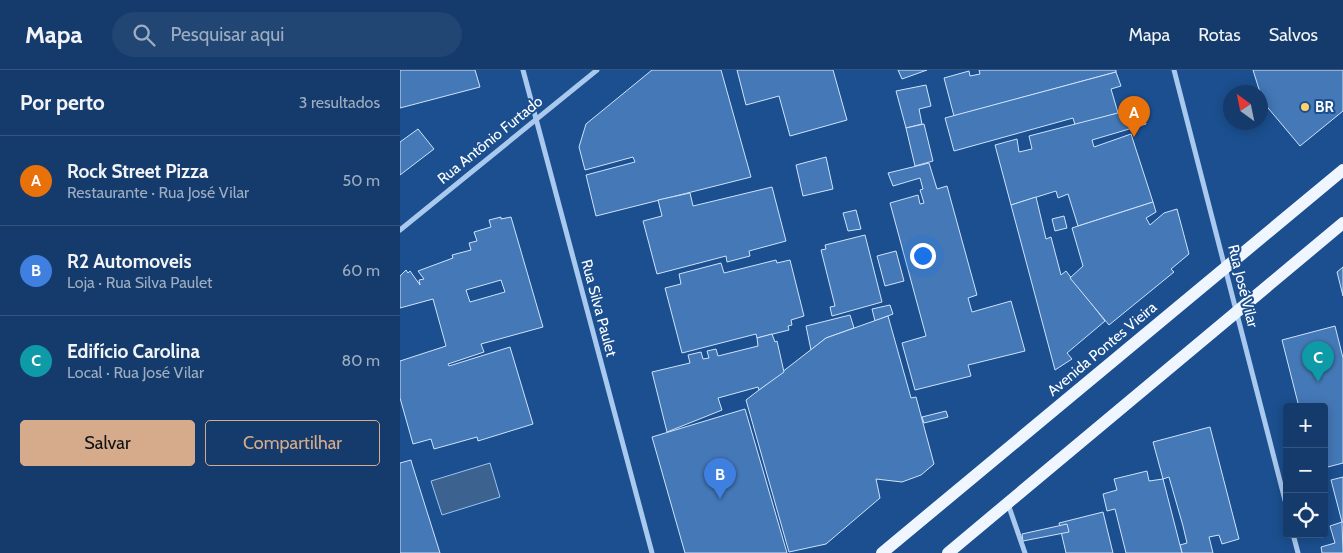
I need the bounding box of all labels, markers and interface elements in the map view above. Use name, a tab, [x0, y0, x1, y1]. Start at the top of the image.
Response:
search box	[112, 12, 462, 57]
text: Mapa	[25, 20, 82, 49]
icon: search	[130, 21, 158, 49]
text: Pesquisar aqui	[170, 23, 284, 46]
text: Mapa	[1128, 24, 1170, 46]
text: Rotas	[1198, 24, 1241, 46]
text: Salvos	[1269, 24, 1318, 46]
north arrow	[1223, 85, 1268, 130]
text: Por perto	[20, 90, 105, 115]
street label: Rua Antônio Furtado	[434, 92, 546, 188]
text: 3 resultados	[299, 93, 380, 112]
pin: A	[1118, 96, 1150, 137]
place label: BR	[1315, 98, 1334, 116]
marker: BR	[1299, 101, 1311, 113]
text: Rock Street Pizza	[67, 160, 208, 183]
text: A	[31, 171, 41, 190]
text: 50 m	[343, 171, 380, 190]
text: Restaurante · Rua José Vilar	[67, 183, 249, 202]
your location	[910, 243, 936, 269]
street label: Rua José Vilar	[1224, 243, 1262, 330]
text: R2 Automoveis	[67, 250, 191, 273]
street label: Rua Silva Paulet	[577, 257, 621, 359]
text: B	[31, 261, 41, 280]
text: 60 m	[342, 261, 380, 280]
text: Loja · Rua Silva Paulet	[67, 273, 213, 292]
street label: Avenida Pontes Vieira	[1044, 298, 1161, 400]
text: Edifício Carolina	[67, 340, 200, 363]
pin: C	[1302, 341, 1334, 382]
text: C	[31, 351, 41, 370]
text: 80 m	[342, 351, 380, 370]
text: Local · Rua José Vilar	[67, 363, 204, 382]
map controls	[1283, 403, 1328, 538]
button: +	[1283, 403, 1328, 448]
button: Salvar	[20, 420, 195, 466]
button: Compartilhar	[205, 420, 380, 466]
button: −	[1283, 448, 1328, 493]
pin: B	[704, 458, 736, 499]
button: locate	[1283, 493, 1328, 538]

